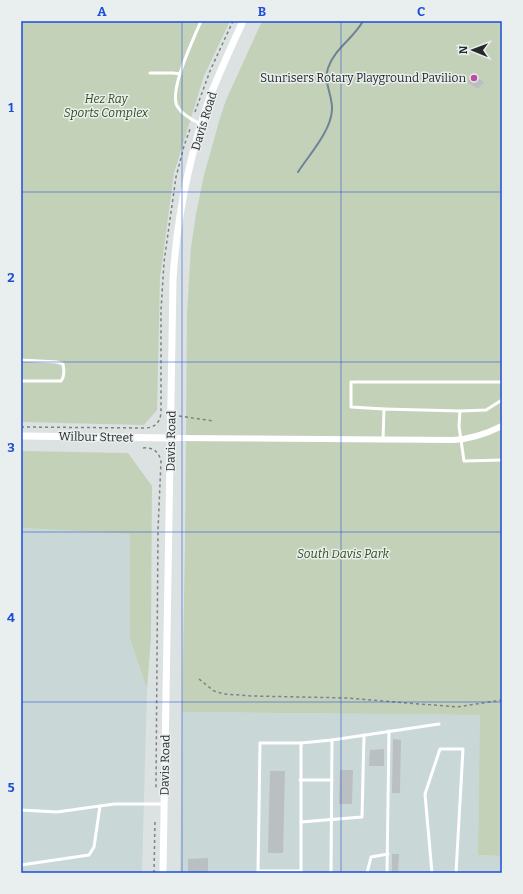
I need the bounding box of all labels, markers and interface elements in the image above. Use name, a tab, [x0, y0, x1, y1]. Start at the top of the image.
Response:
text: A	[97, 4, 107, 19]
text: B	[258, 4, 266, 19]
text: C	[417, 4, 425, 19]
north arrow	[453, 30, 493, 70]
text: N	[457, 45, 470, 54]
place label: Sunrisers Rotary Playground Pavilion	[260, 71, 466, 85]
marker: Sunrisers Rotary Playground Pavilion	[469, 73, 479, 83]
street label: Davis Road	[188, 90, 220, 152]
park label: Hez Ray Sports Complex	[64, 92, 149, 120]
text: 1	[8, 100, 14, 115]
text: 2	[7, 270, 15, 285]
street label: Davis Road	[163, 410, 179, 472]
street label: Wilbur Street	[59, 429, 134, 445]
text: 3	[7, 440, 15, 455]
park label: South Davis Park	[297, 547, 389, 561]
text: 4	[7, 610, 15, 625]
street label: Davis Road	[157, 734, 173, 796]
text: 5	[7, 780, 15, 795]

